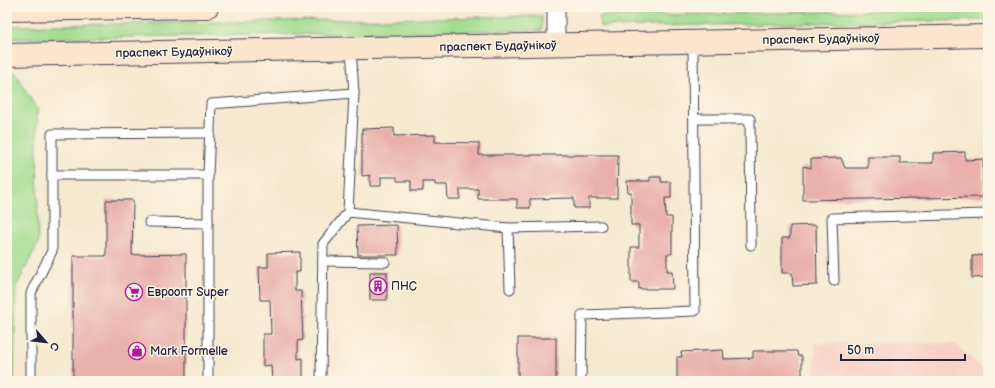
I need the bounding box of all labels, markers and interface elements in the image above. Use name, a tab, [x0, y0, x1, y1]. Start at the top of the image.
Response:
street label: праспект Будаўнікоў	[762, 31, 880, 48]
street label: праспект Будаўнікоў	[439, 38, 557, 55]
street label: праспект Будаўнікоў	[115, 44, 233, 61]
building icon: ПНС	[368, 276, 388, 296]
place label: ПНС	[391, 279, 417, 294]
supermarket icon: Евроопт Super	[124, 282, 144, 302]
place label: Евроопт Super	[147, 285, 229, 300]
north arrow	[26, 322, 66, 362]
scale bar	[841, 336, 965, 362]
text: С	[47, 340, 62, 353]
shop icon: Mark Formelle	[127, 341, 147, 361]
text: 50 m	[847, 343, 874, 358]
place label: Mark Formelle	[150, 344, 228, 359]

